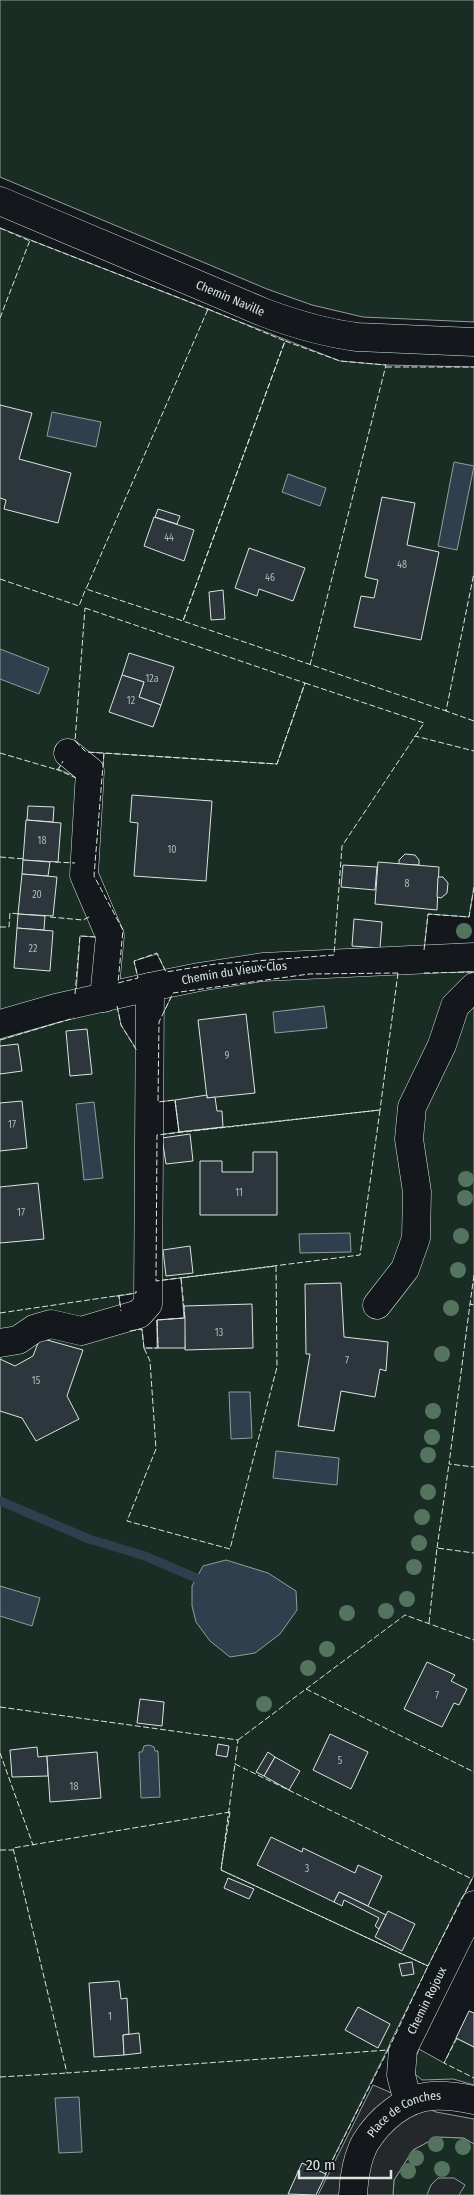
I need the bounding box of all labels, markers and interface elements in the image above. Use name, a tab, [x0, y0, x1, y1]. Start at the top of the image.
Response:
street label: Chemin Naville	[194, 278, 267, 319]
house number: 44	[164, 532, 174, 544]
house number: 48	[397, 559, 407, 571]
house number: 46	[265, 572, 275, 584]
house number: 12a	[145, 673, 159, 685]
house number: 12	[127, 695, 136, 707]
house number: 18	[38, 835, 46, 847]
house number: 10	[167, 844, 177, 856]
house number: 8	[405, 878, 410, 890]
house number: 20	[32, 889, 42, 901]
house number: 22	[29, 943, 38, 955]
street label: Chemin du Vieux-Clos	[180, 959, 287, 987]
house number: 9	[225, 1050, 230, 1062]
house number: 17	[8, 1119, 16, 1131]
house number: 11	[235, 1187, 243, 1199]
house number: 17	[17, 1207, 25, 1219]
house number: 13	[215, 1327, 224, 1339]
house number: 7	[345, 1355, 349, 1367]
house number: 15	[32, 1375, 41, 1387]
house number: 7	[435, 1690, 439, 1702]
house number: 5	[338, 1755, 343, 1767]
house number: 18	[70, 1781, 78, 1793]
house number: 3	[305, 1863, 310, 1875]
street label: Chemin Rojoux	[404, 1964, 450, 2036]
house number: 1	[108, 2011, 112, 2023]
street label: Place de Conches	[364, 2089, 441, 2140]
scale bar	[299, 2148, 392, 2180]
text: 20 m	[306, 2156, 336, 2174]

